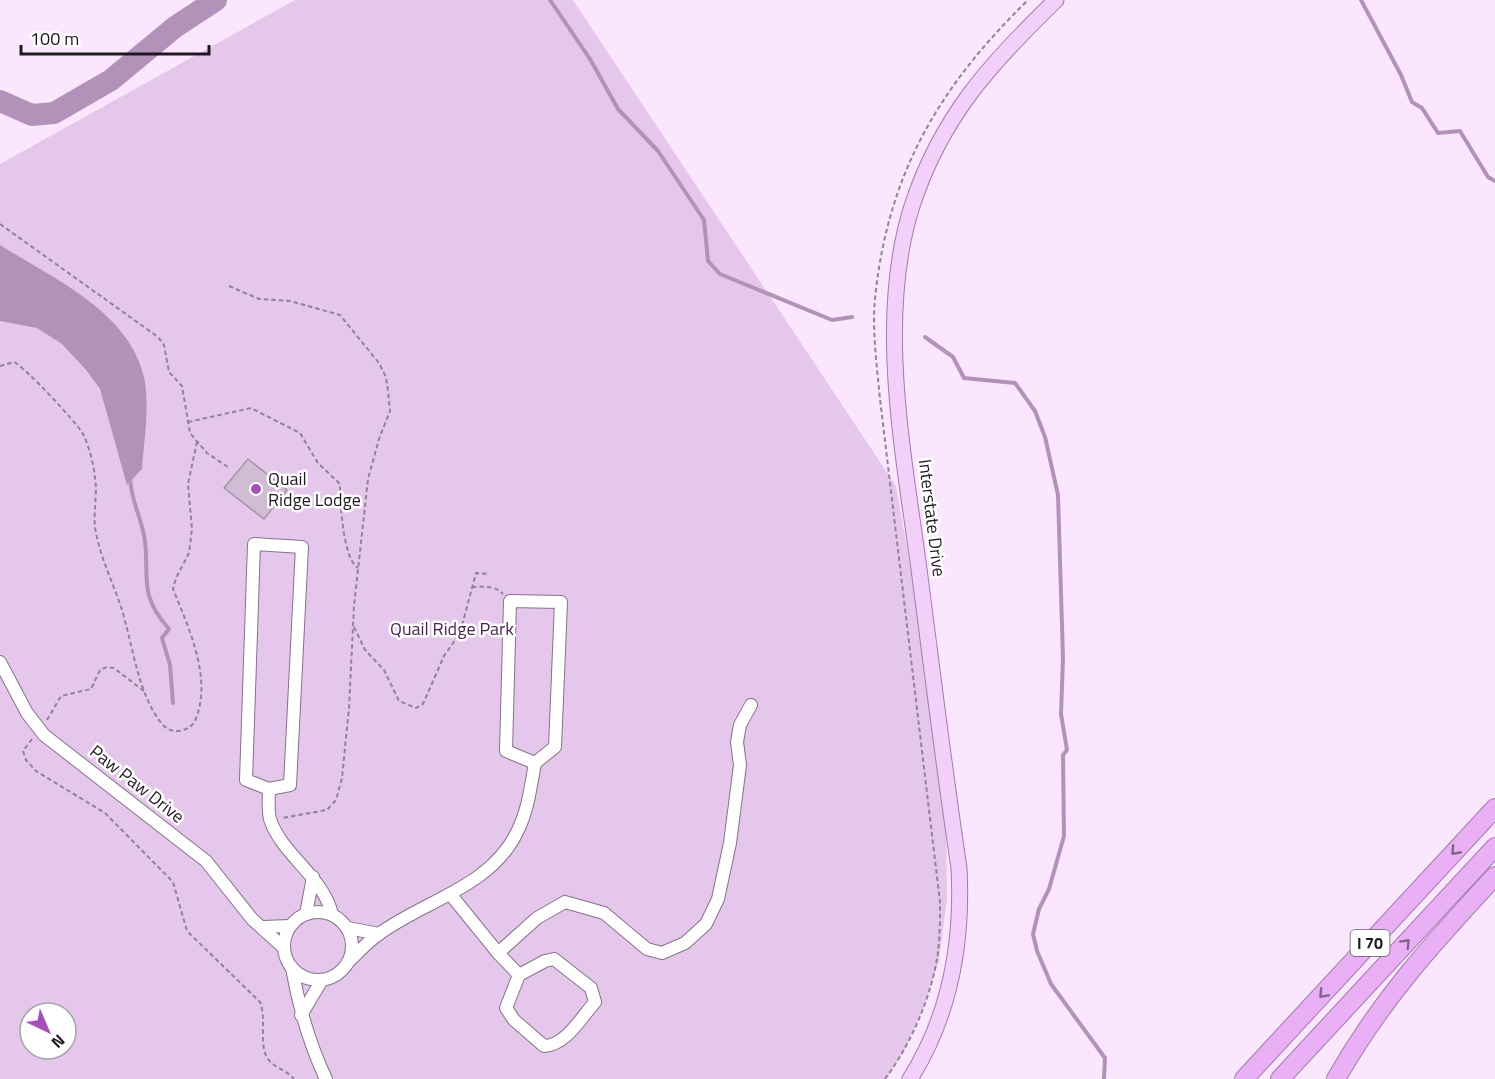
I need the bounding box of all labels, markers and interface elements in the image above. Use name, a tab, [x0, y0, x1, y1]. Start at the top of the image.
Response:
scale bar	[21, 18, 208, 56]
text: 100 m	[30, 25, 79, 52]
street label: Interstate Drive	[912, 458, 953, 578]
place label: Quail Ridge Lodge	[268, 465, 361, 513]
marker: Quail Ridge Lodge	[249, 482, 263, 496]
park label: Quail Ridge Park	[390, 615, 514, 642]
street label: Paw Paw Drive	[84, 738, 191, 829]
one-way arrow	[1451, 844, 1462, 854]
road number: I 70	[1350, 930, 1390, 956]
one-way arrow	[1398, 940, 1409, 951]
one-way arrow	[1319, 987, 1330, 997]
north arrow	[18, 1001, 78, 1061]
text: N	[46, 1029, 71, 1054]

